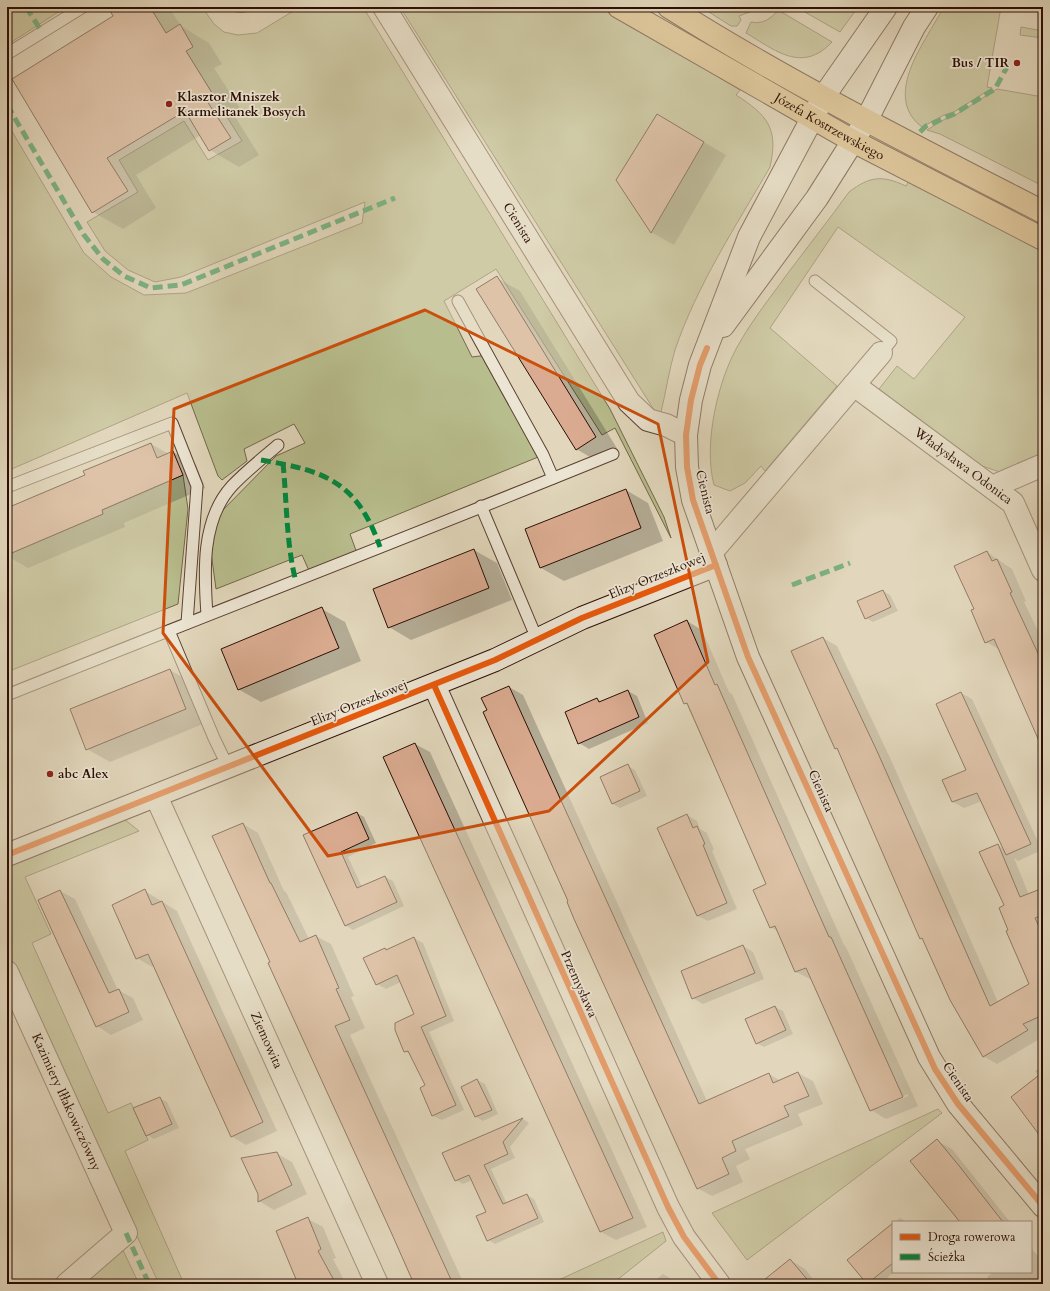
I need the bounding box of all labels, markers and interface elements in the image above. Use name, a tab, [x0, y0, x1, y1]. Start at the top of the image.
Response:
place label: Bus / TIR	[951, 54, 1009, 72]
marker: Bus / TIR	[1012, 58, 1022, 68]
place label: Klasztor Mniszek Karmelitanek Bosych	[177, 88, 306, 121]
street label: Józefa Kostrzewskiego	[769, 88, 887, 165]
marker: Klasztor Mniszek Karmelitanek Bosych	[164, 99, 174, 109]
street label: Cienista	[498, 199, 537, 247]
street label: Władysława Odonica	[910, 423, 1016, 509]
street label: Cienista	[691, 468, 719, 516]
street label: Elizy Orzeszkowej	[606, 548, 708, 604]
street label: Elizy Orzeszkowej	[308, 675, 410, 731]
place label: abc Alex	[58, 765, 109, 783]
street label: Cienista	[804, 767, 838, 815]
marker: abc Alex	[45, 769, 55, 779]
street label: Przemysława	[556, 948, 602, 1021]
street label: Ziemowita	[246, 1009, 287, 1072]
street label: Kazimiery Iłłakowiczówny	[27, 1030, 106, 1174]
street label: Cienista	[938, 1058, 978, 1106]
legend	[892, 1221, 1032, 1273]
text: Droga rowerowa	[928, 1229, 1016, 1245]
text: Ścieżka	[928, 1248, 966, 1265]

